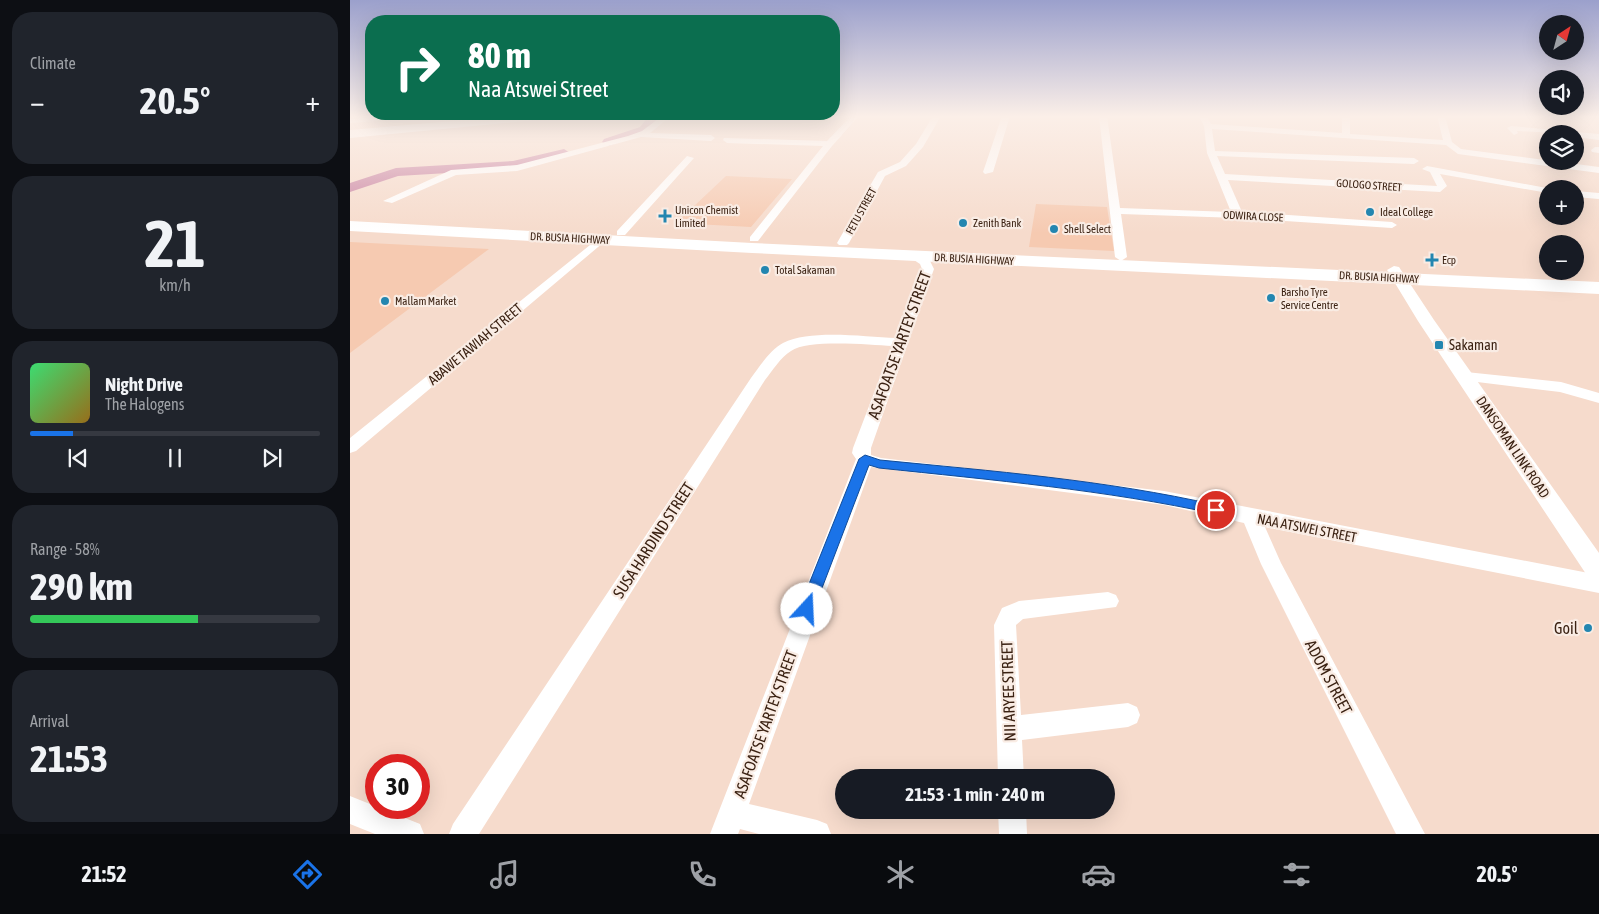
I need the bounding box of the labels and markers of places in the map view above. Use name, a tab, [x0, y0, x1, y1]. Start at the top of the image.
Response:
place label: Unicon Chemist Limited	[675, 204, 738, 229]
marker: Ideal College	[1364, 206, 1376, 218]
place label: Ideal College	[1380, 206, 1433, 218]
marker: Unicon Chemist Limited	[659, 210, 671, 222]
marker: Zenith Bank	[957, 217, 969, 229]
place label: Zenith Bank	[973, 217, 1021, 229]
marker: Shell Select	[1048, 223, 1060, 235]
place label: Shell Select	[1064, 223, 1111, 235]
marker: Ecp	[1426, 254, 1438, 266]
place label: Ecp	[1442, 254, 1456, 266]
marker: Total Sakaman	[759, 264, 771, 276]
place label: Total Sakaman	[775, 264, 835, 276]
place label: Barsho Tyre Service Centre	[1281, 286, 1338, 311]
marker: Barsho Tyre Service Centre	[1265, 292, 1277, 304]
marker: Mallam Market	[379, 295, 391, 307]
place label: Mallam Market	[395, 295, 456, 307]
place label: Sakaman	[1449, 337, 1497, 353]
marker: Sakaman	[1433, 339, 1445, 351]
pin	[1195, 489, 1237, 531]
place label: Goil	[1554, 619, 1579, 637]
marker: Goil	[1582, 622, 1594, 634]

